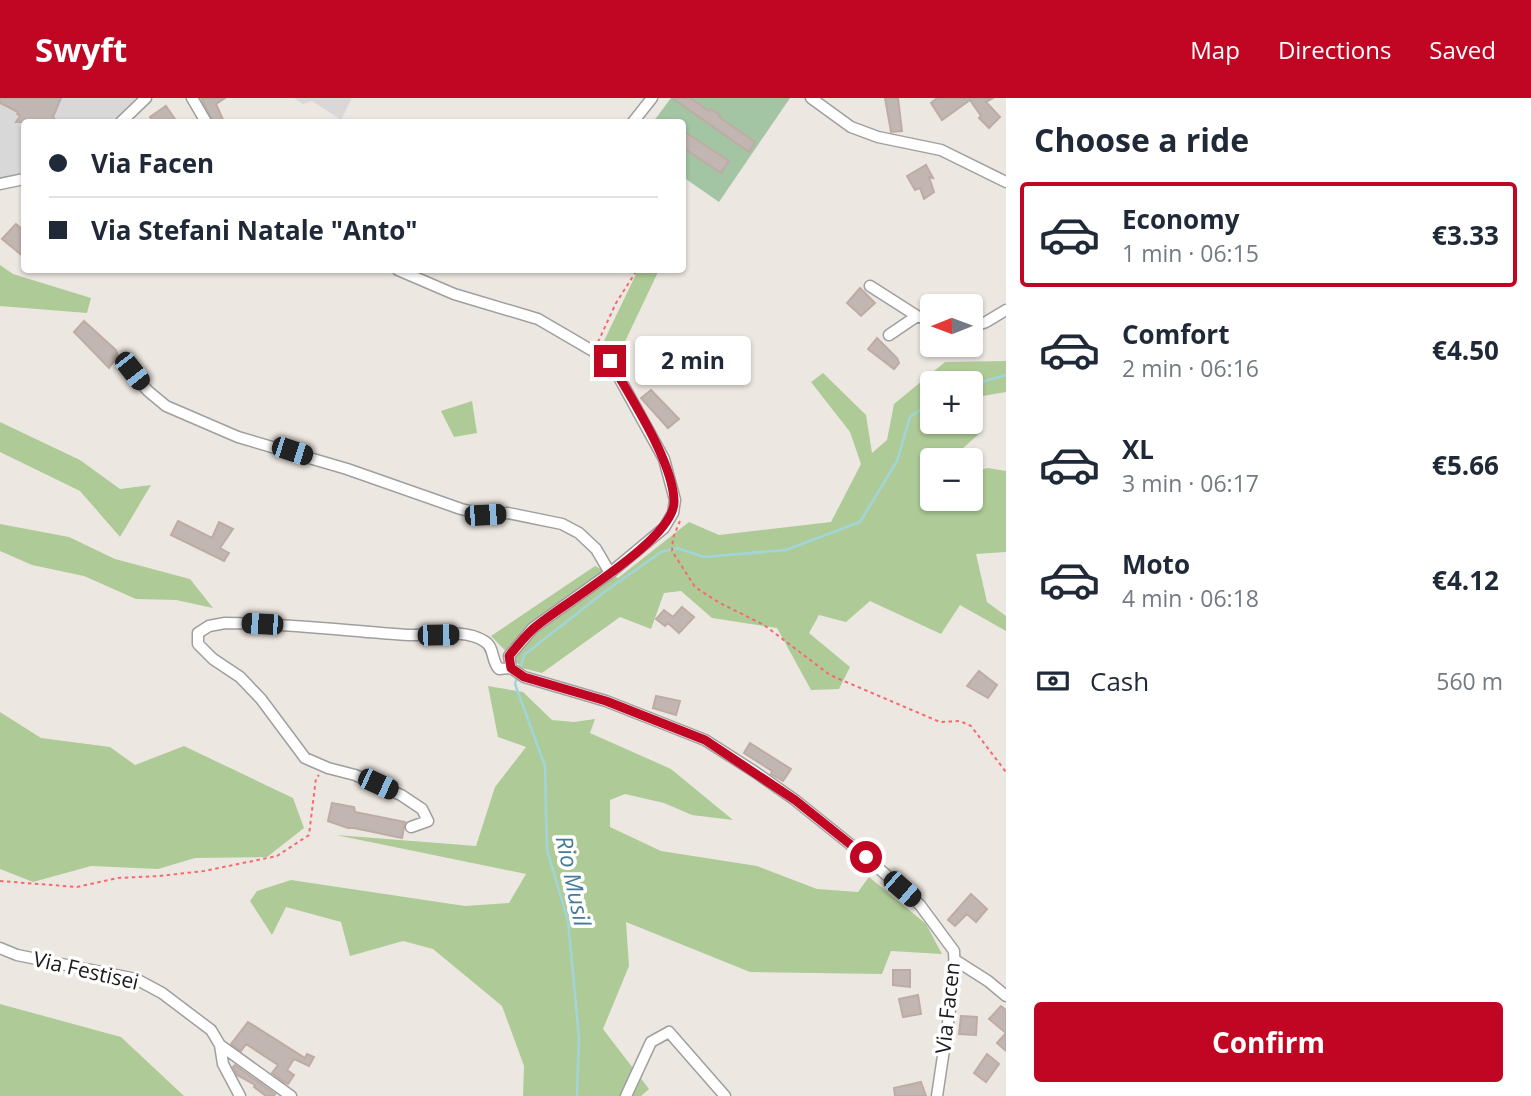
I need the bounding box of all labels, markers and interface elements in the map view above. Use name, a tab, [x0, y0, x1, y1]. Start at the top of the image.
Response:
text: Swyft	[35, 27, 127, 72]
text: Map	[1190, 33, 1240, 66]
text: Directions	[1278, 33, 1391, 66]
text: Saved	[1429, 33, 1496, 66]
text: Choose a ride	[1034, 118, 1249, 161]
text: Via Facen	[91, 145, 214, 181]
text: Economy	[1122, 201, 1240, 237]
icon: car	[1038, 203, 1101, 266]
text: Via Stefani Natale "Anto"	[91, 212, 418, 248]
text: €3.33	[1432, 217, 1499, 253]
text: 1 min · 06:15	[1122, 237, 1259, 269]
north arrow	[920, 294, 984, 357]
map controls	[920, 294, 983, 511]
text: Comfort	[1122, 316, 1229, 352]
icon: car	[1038, 318, 1101, 381]
text: €4.50	[1432, 332, 1499, 368]
callout: 2 min	[634, 336, 750, 386]
text: 2 min	[661, 344, 725, 376]
route end	[594, 345, 626, 377]
car	[111, 348, 154, 394]
text: 2 min · 06:16	[1122, 352, 1259, 384]
button: +	[920, 371, 983, 434]
text: XL	[1122, 431, 1154, 467]
icon: car	[1038, 433, 1101, 496]
car	[269, 435, 316, 467]
text: €5.66	[1432, 447, 1499, 483]
button: −	[920, 448, 983, 511]
text: 3 min · 06:17	[1122, 467, 1259, 499]
car	[464, 503, 507, 527]
text: Moto	[1122, 546, 1190, 582]
icon: car	[1038, 548, 1101, 611]
text: €4.12	[1432, 562, 1499, 598]
text: 4 min · 06:18	[1122, 582, 1259, 614]
car	[241, 612, 284, 636]
car	[417, 624, 460, 646]
icon: cash	[1034, 662, 1072, 700]
text: Cash	[1090, 663, 1149, 699]
text: 560 m	[1436, 665, 1503, 697]
car	[355, 766, 402, 802]
water label: Rio Musil	[549, 833, 599, 930]
route start	[850, 841, 882, 873]
car	[880, 867, 925, 911]
street label: Via Festisei	[31, 944, 142, 996]
street label: Via Facen	[928, 961, 966, 1055]
button: Confirm	[1034, 1002, 1503, 1082]

